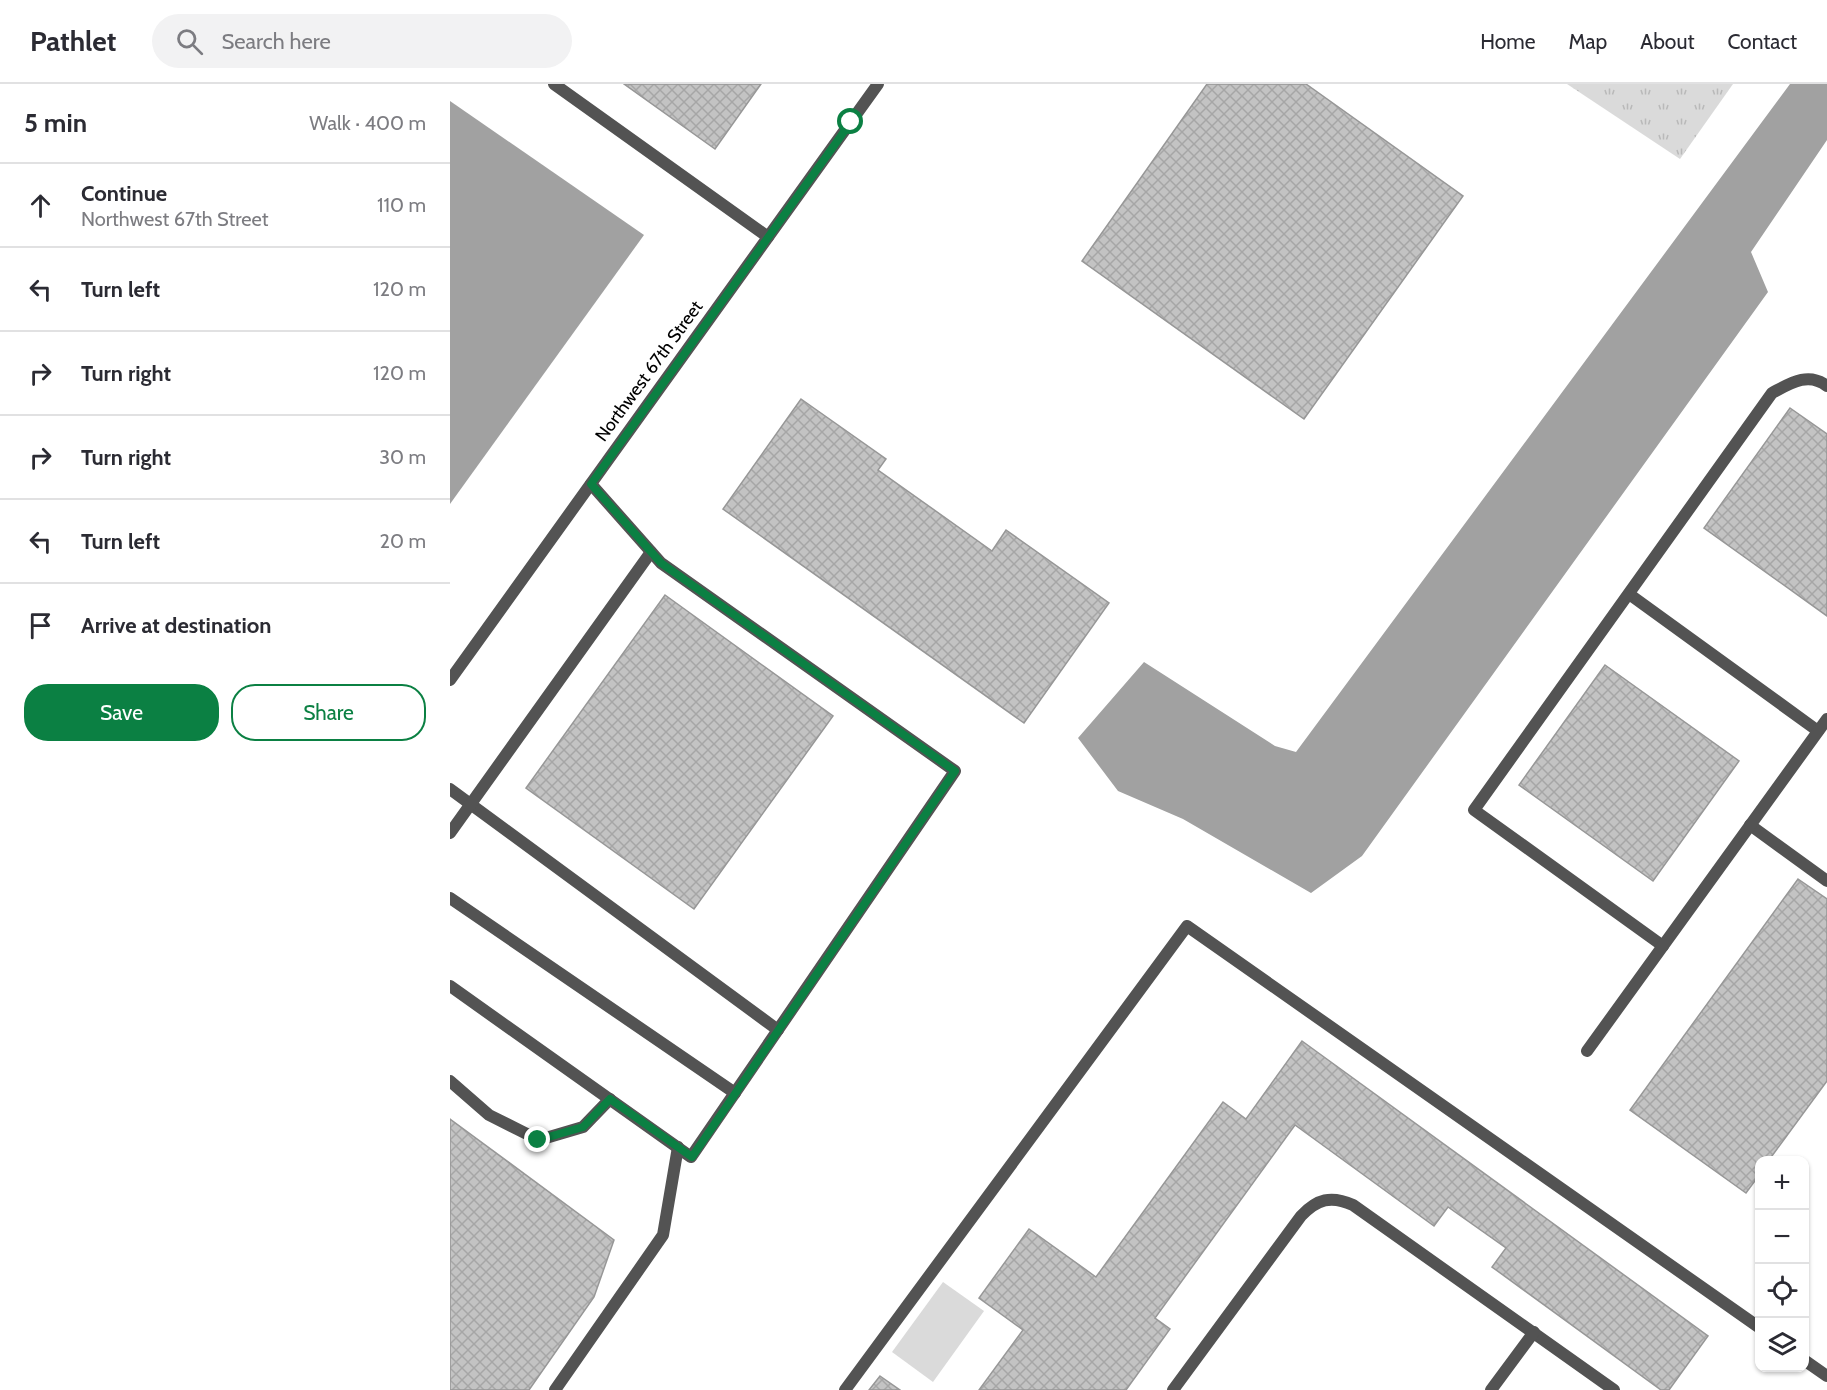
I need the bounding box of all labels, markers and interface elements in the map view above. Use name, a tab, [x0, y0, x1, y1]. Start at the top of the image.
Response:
search box	[152, 14, 572, 68]
text: Pathlet	[30, 24, 116, 58]
icon: search	[173, 25, 206, 58]
text: Search here	[221, 28, 331, 55]
text: Home	[1480, 29, 1536, 54]
text: Map	[1569, 29, 1607, 54]
text: About	[1640, 29, 1694, 54]
text: Contact	[1727, 29, 1797, 54]
text: 5 min	[24, 107, 87, 139]
route start	[837, 108, 863, 134]
text: Walk · 400 m	[309, 111, 426, 135]
text: Continue	[81, 180, 167, 207]
icon: ahead	[24, 189, 57, 222]
text: 110 m	[377, 193, 426, 217]
text: Northwest 67th Street	[81, 207, 268, 231]
icon: left	[24, 273, 57, 306]
text: Turn left	[81, 276, 160, 303]
text: 120 m	[373, 277, 426, 301]
street label: Northwest 67th Street	[591, 296, 707, 446]
icon: right	[24, 357, 57, 390]
text: Turn right	[81, 360, 171, 387]
text: 120 m	[373, 361, 426, 385]
icon: right	[24, 441, 57, 474]
text: Turn right	[81, 444, 171, 471]
text: 30 m	[379, 445, 426, 469]
icon: left	[24, 525, 57, 558]
text: Turn left	[81, 528, 160, 555]
text: 20 m	[380, 529, 426, 553]
icon: arrive	[24, 609, 57, 642]
text: Arrive at destination	[81, 612, 271, 639]
button: Save	[24, 684, 219, 741]
button: Share	[231, 684, 426, 741]
route end	[524, 1126, 550, 1152]
map controls	[1755, 1156, 1809, 1372]
button: +	[1755, 1156, 1809, 1210]
button: −	[1755, 1210, 1809, 1264]
button: locate	[1755, 1264, 1809, 1318]
button: layers	[1755, 1318, 1809, 1372]

